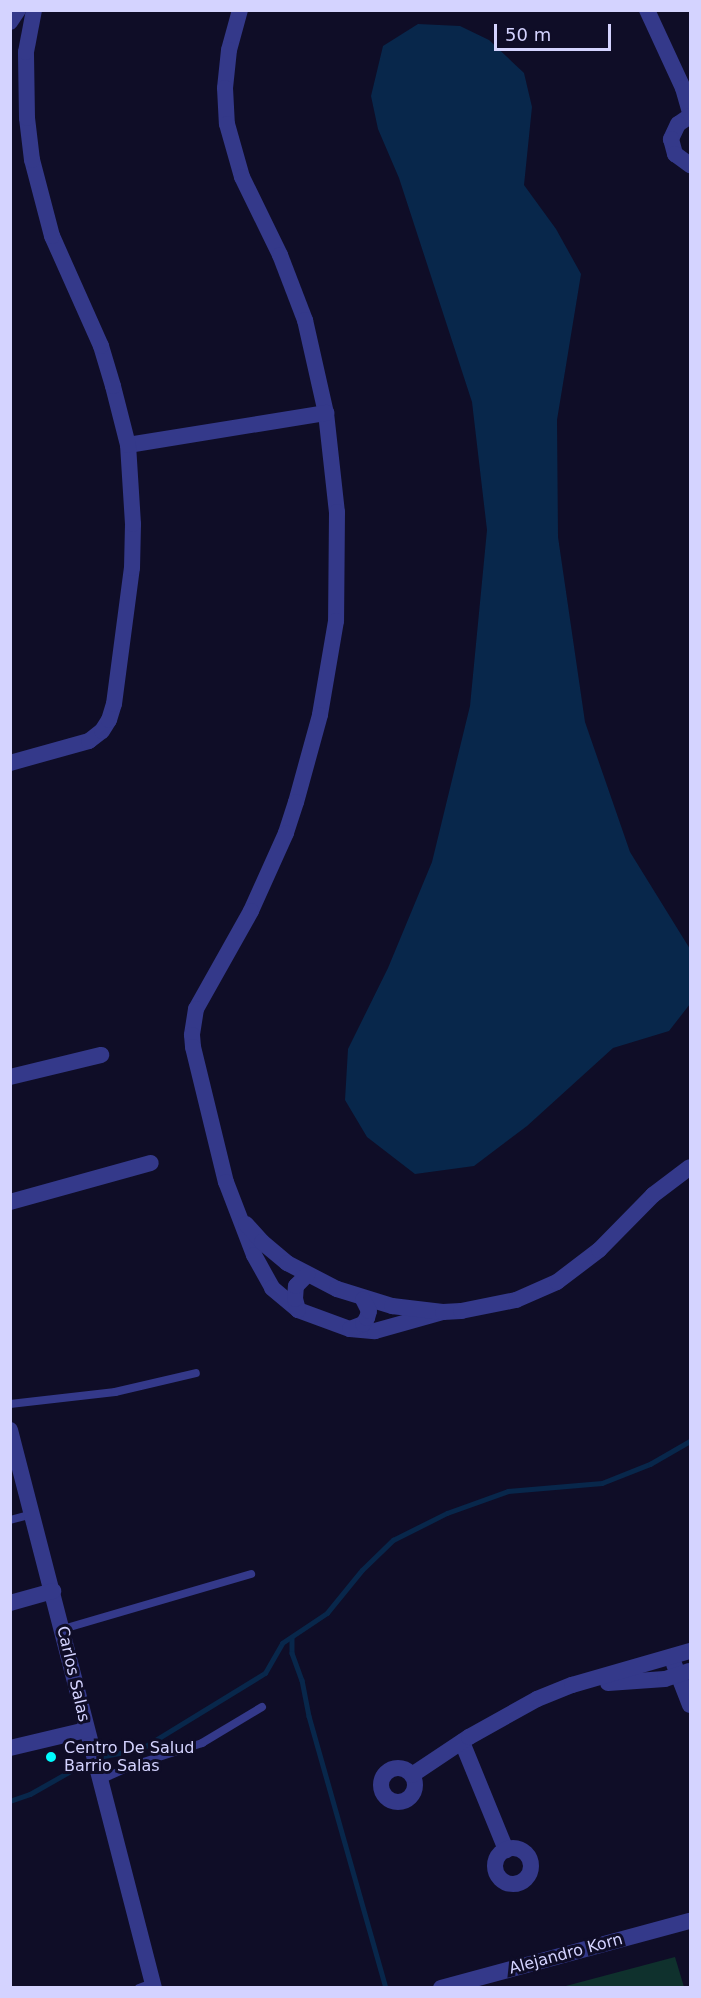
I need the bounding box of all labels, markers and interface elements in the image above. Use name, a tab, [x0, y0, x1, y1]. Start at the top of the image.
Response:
scale bar	[497, 12, 614, 50]
text: 50 m	[505, 24, 551, 45]
street label: Carlos Salas	[53, 1624, 93, 1724]
place label: Centro De Salud Barrio Salas	[64, 1738, 194, 1776]
marker: Centro De Salud Barrio Salas	[42, 1748, 60, 1766]
street label: Alejandro Korn	[507, 1930, 625, 1978]

